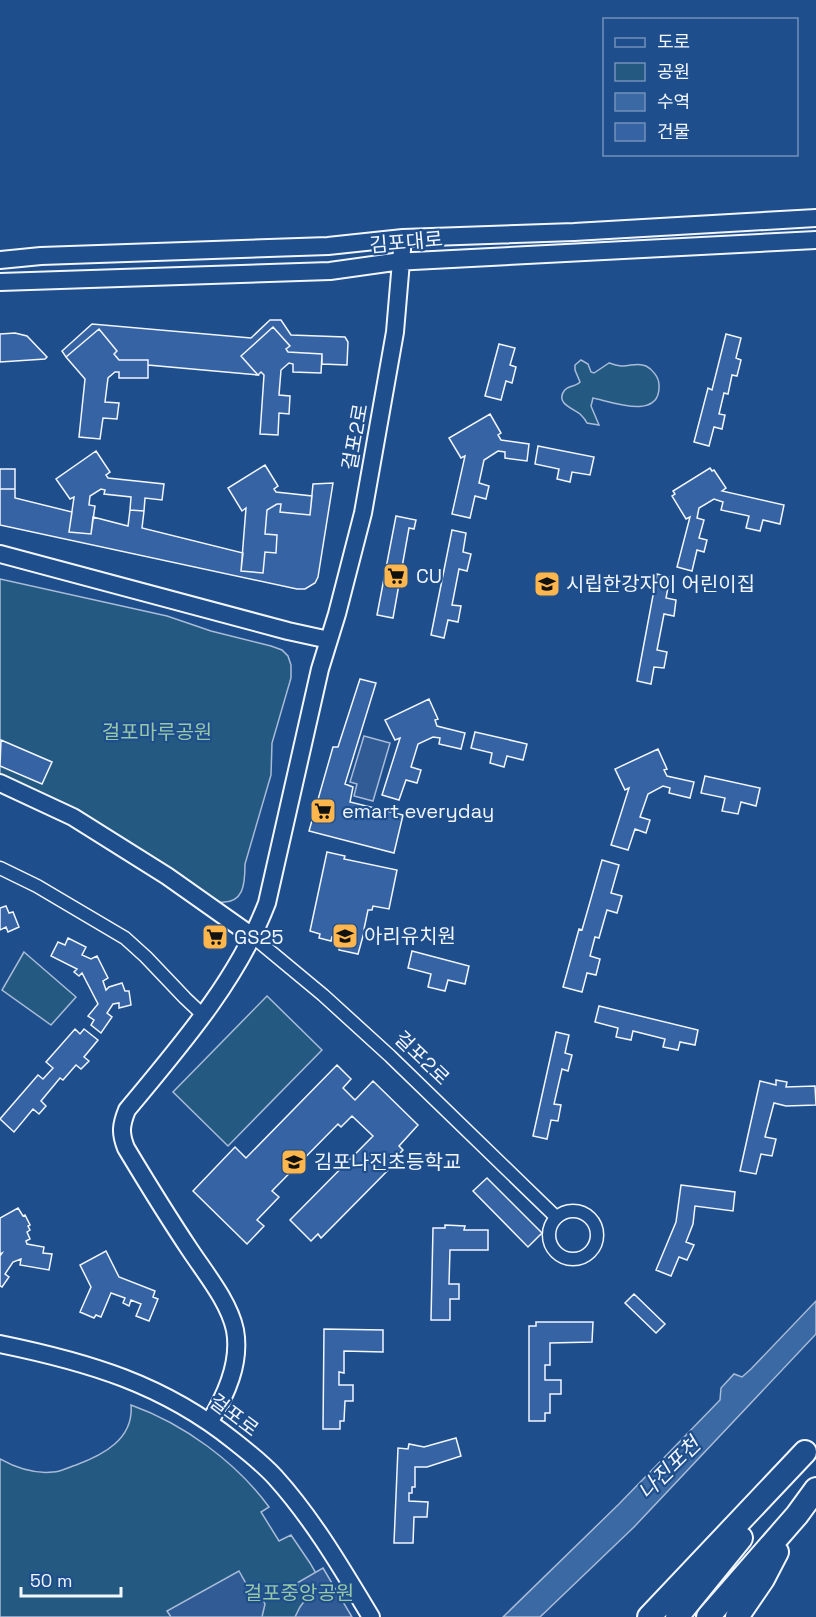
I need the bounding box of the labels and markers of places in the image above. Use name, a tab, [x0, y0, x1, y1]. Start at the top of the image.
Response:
supermarket icon: CU	[381, 561, 411, 591]
place label: CU	[416, 563, 442, 589]
school or university icon: 시립한강자이 어린이집	[532, 569, 562, 599]
place label: 시립한강자이 어린이집	[566, 571, 755, 597]
supermarket icon: emart everyday	[308, 796, 338, 826]
place label: emart everyday	[342, 798, 494, 824]
school or university icon: 아리유치원	[330, 921, 360, 951]
supermarket icon: GS25	[200, 922, 230, 952]
place label: 아리유치원	[364, 923, 456, 949]
place label: GS25	[234, 924, 284, 950]
school or university icon: 김포나진초등학교	[279, 1147, 309, 1177]
place label: 김포나진초등학교	[314, 1149, 461, 1175]

